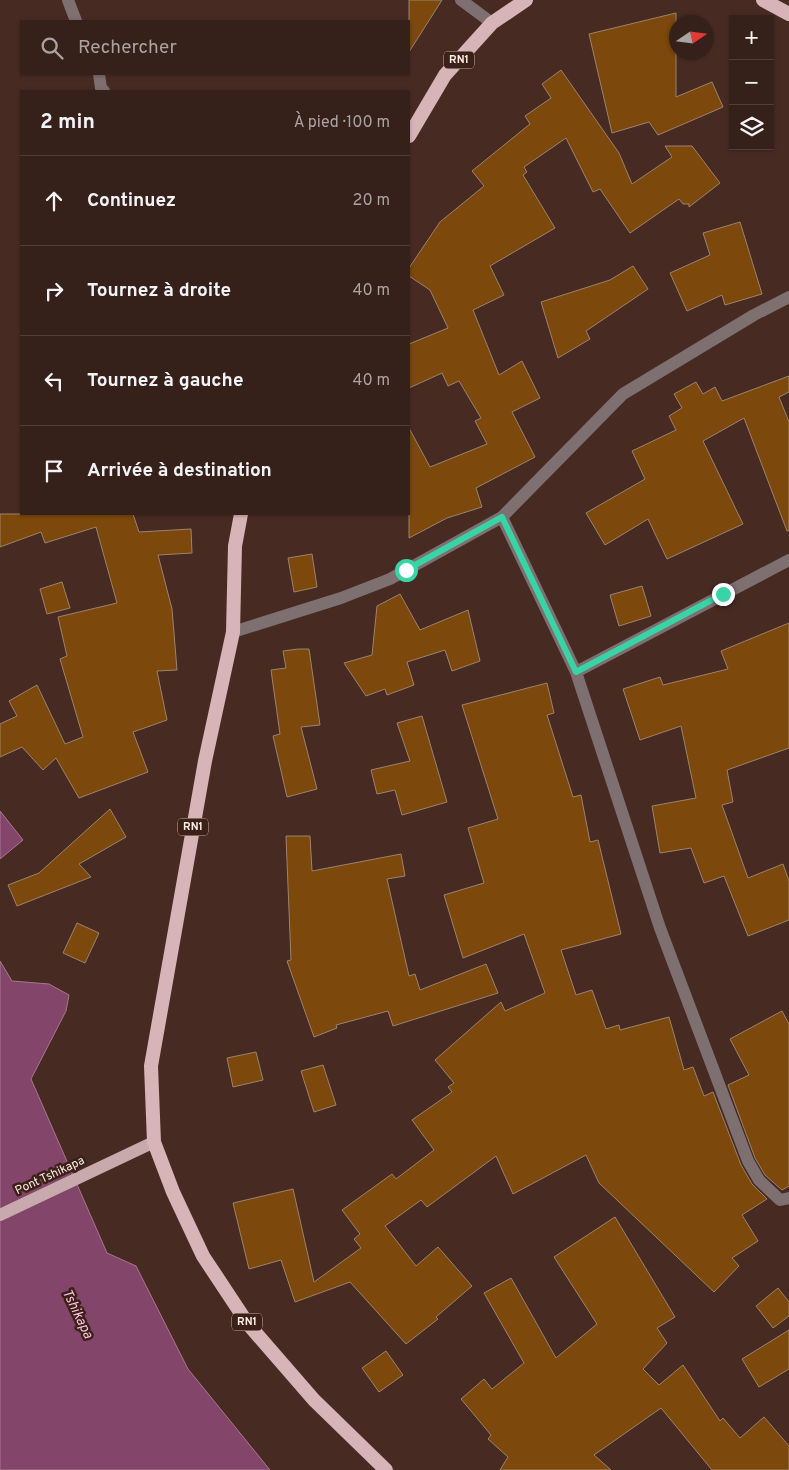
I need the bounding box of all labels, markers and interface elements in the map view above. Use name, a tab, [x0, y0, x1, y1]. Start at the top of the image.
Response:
north arrow	[669, 15, 714, 60]
map controls	[729, 15, 774, 150]
button: +	[729, 15, 774, 60]
search box	[20, 20, 410, 75]
icon: search	[38, 34, 66, 62]
text: Rechercher	[78, 36, 177, 60]
road number: RN1	[444, 52, 474, 68]
button: −	[729, 60, 774, 105]
button: layers	[729, 105, 774, 150]
text: 2 min	[40, 109, 95, 136]
text: À pied · 100 m	[294, 113, 390, 133]
icon: ahead	[40, 187, 68, 215]
text: Continuez	[87, 189, 176, 213]
text: 20 m	[353, 191, 390, 211]
icon: right	[40, 277, 68, 305]
text: Tournez à droite	[87, 279, 231, 303]
text: 40 m	[352, 281, 390, 301]
icon: left	[40, 367, 68, 395]
text: Tournez à gauche	[87, 369, 244, 393]
text: 40 m	[352, 371, 390, 391]
icon: arrive	[40, 457, 68, 485]
text: Arrivée à destination	[87, 459, 272, 483]
route start	[395, 559, 418, 582]
route end	[712, 583, 735, 606]
road number: RN1	[178, 819, 208, 836]
street label: Pont Tshikapa	[13, 1153, 87, 1199]
water label: Tshikapa	[58, 1286, 97, 1342]
road number: RN1	[232, 1314, 262, 1330]

